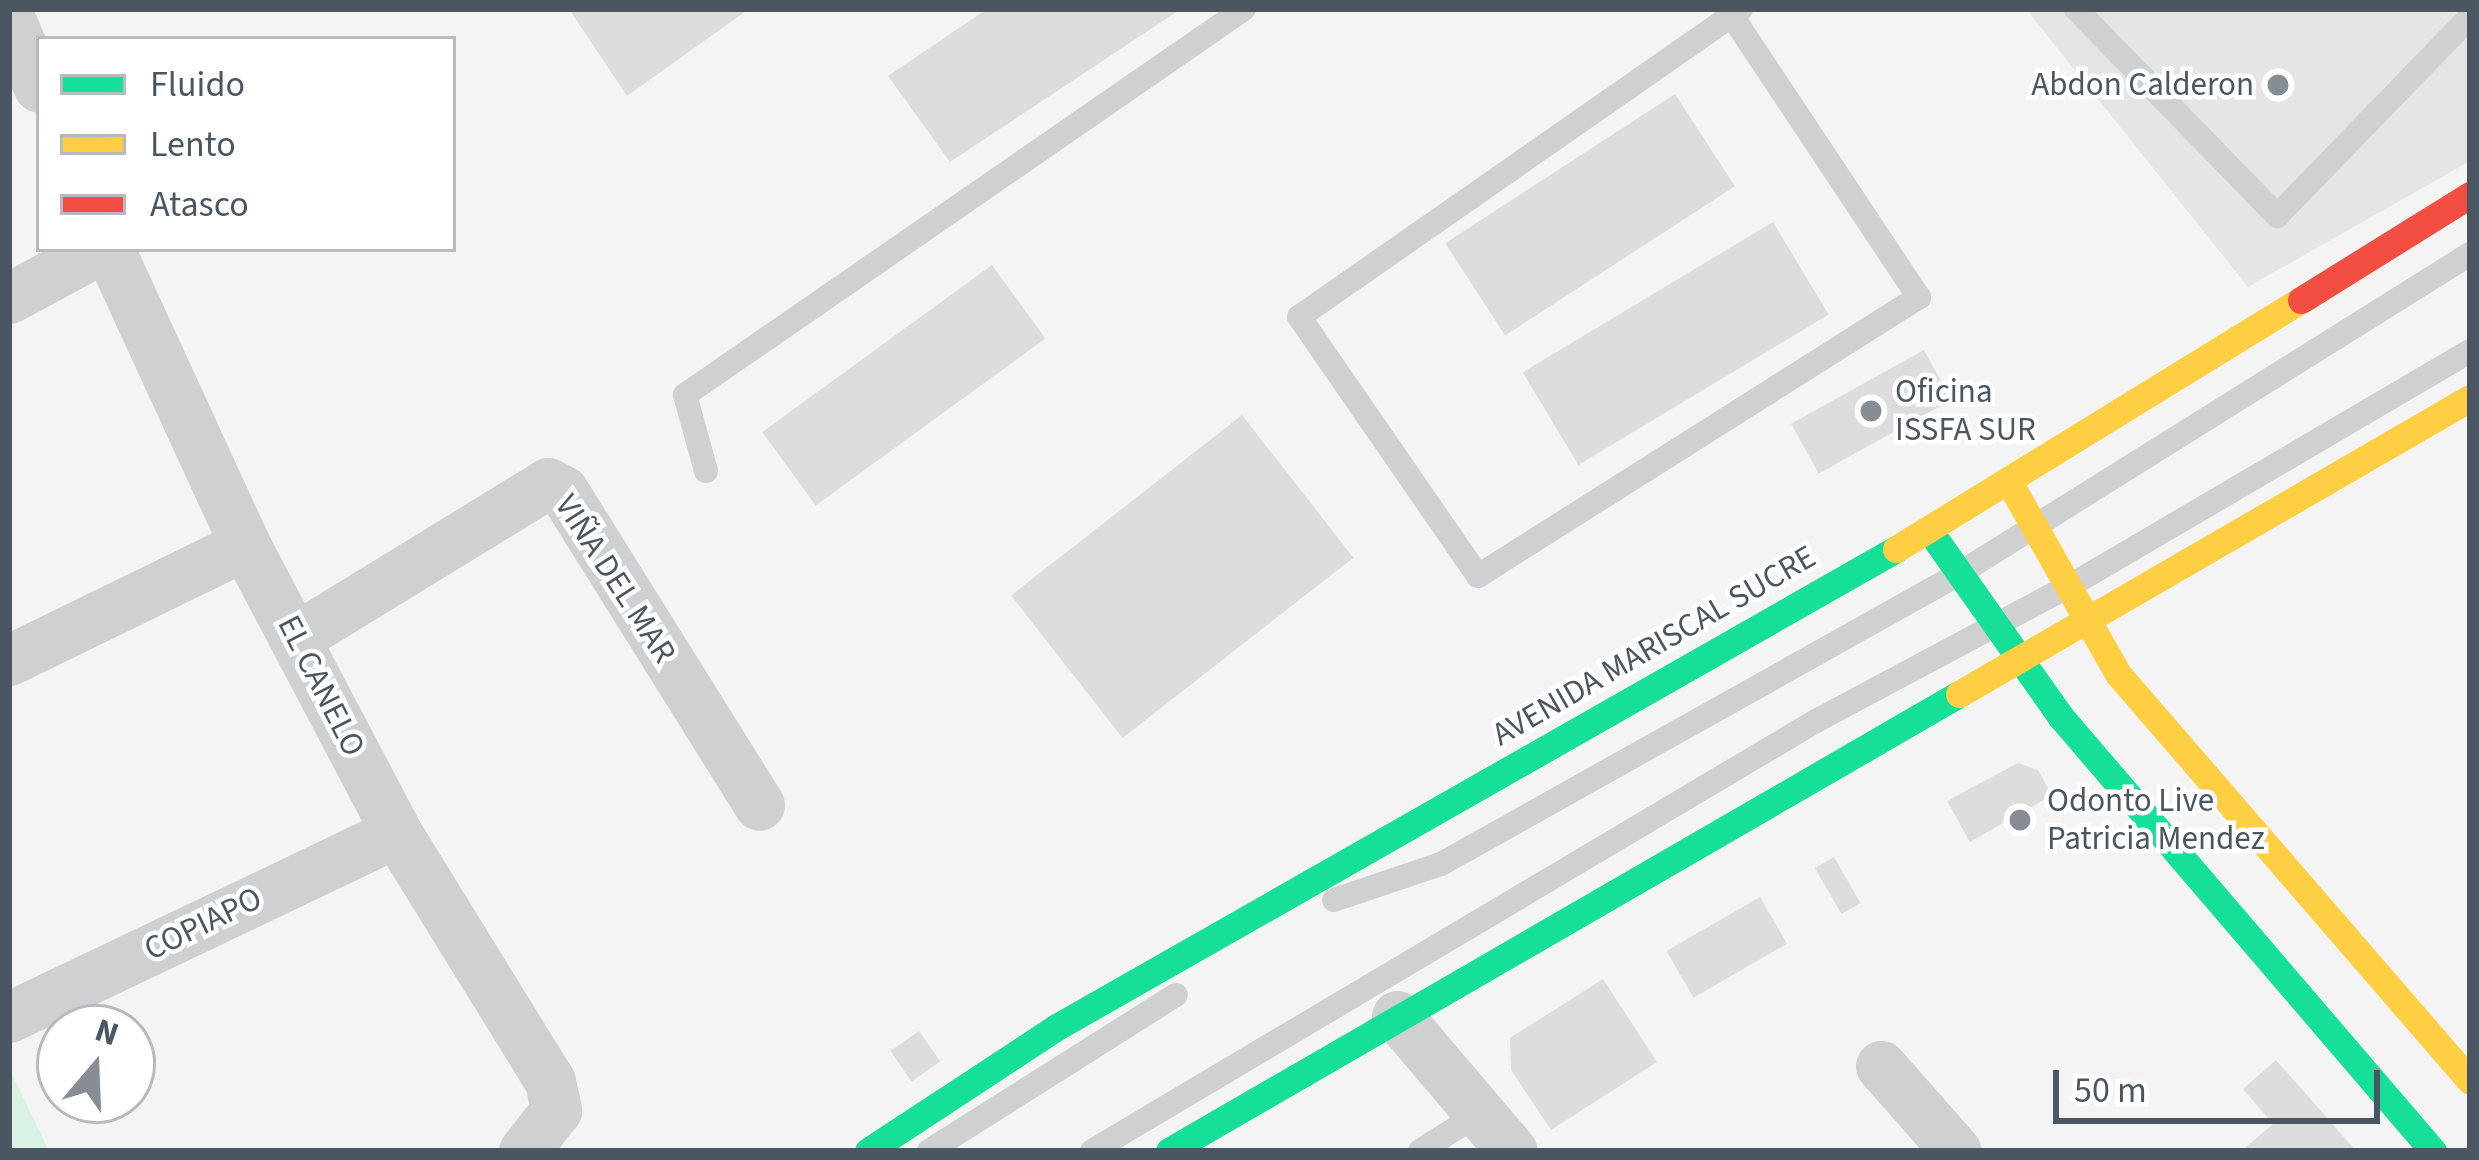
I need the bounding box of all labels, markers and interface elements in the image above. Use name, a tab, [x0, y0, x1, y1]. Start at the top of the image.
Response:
legend	[36, 36, 456, 252]
text: Fluido	[150, 59, 245, 110]
place label: Abdon Calderon	[2031, 65, 2254, 105]
marker: Abdon Calderon	[2265, 72, 2291, 98]
text: Lento	[150, 119, 236, 170]
text: Atasco	[150, 179, 249, 230]
place label: Oficina ISSFA SUR	[1895, 372, 2036, 450]
marker: Oficina ISSFA SUR	[1858, 398, 1884, 424]
street label: VIÑA DEL MAR	[546, 487, 684, 671]
street label: AVENIDA MARISCAL SUCRE	[1485, 537, 1823, 755]
street label: EL CANELO	[269, 609, 373, 763]
place label: Odonto Live Patricia Mendez	[2047, 781, 2265, 859]
marker: Odonto Live Patricia Mendez	[2004, 804, 2036, 836]
street label: COPIAPO	[138, 879, 268, 969]
north arrow	[36, 1004, 156, 1124]
text: N	[89, 1007, 125, 1058]
scale bar	[2059, 1046, 2386, 1120]
text: 50 m	[2074, 1065, 2147, 1116]

